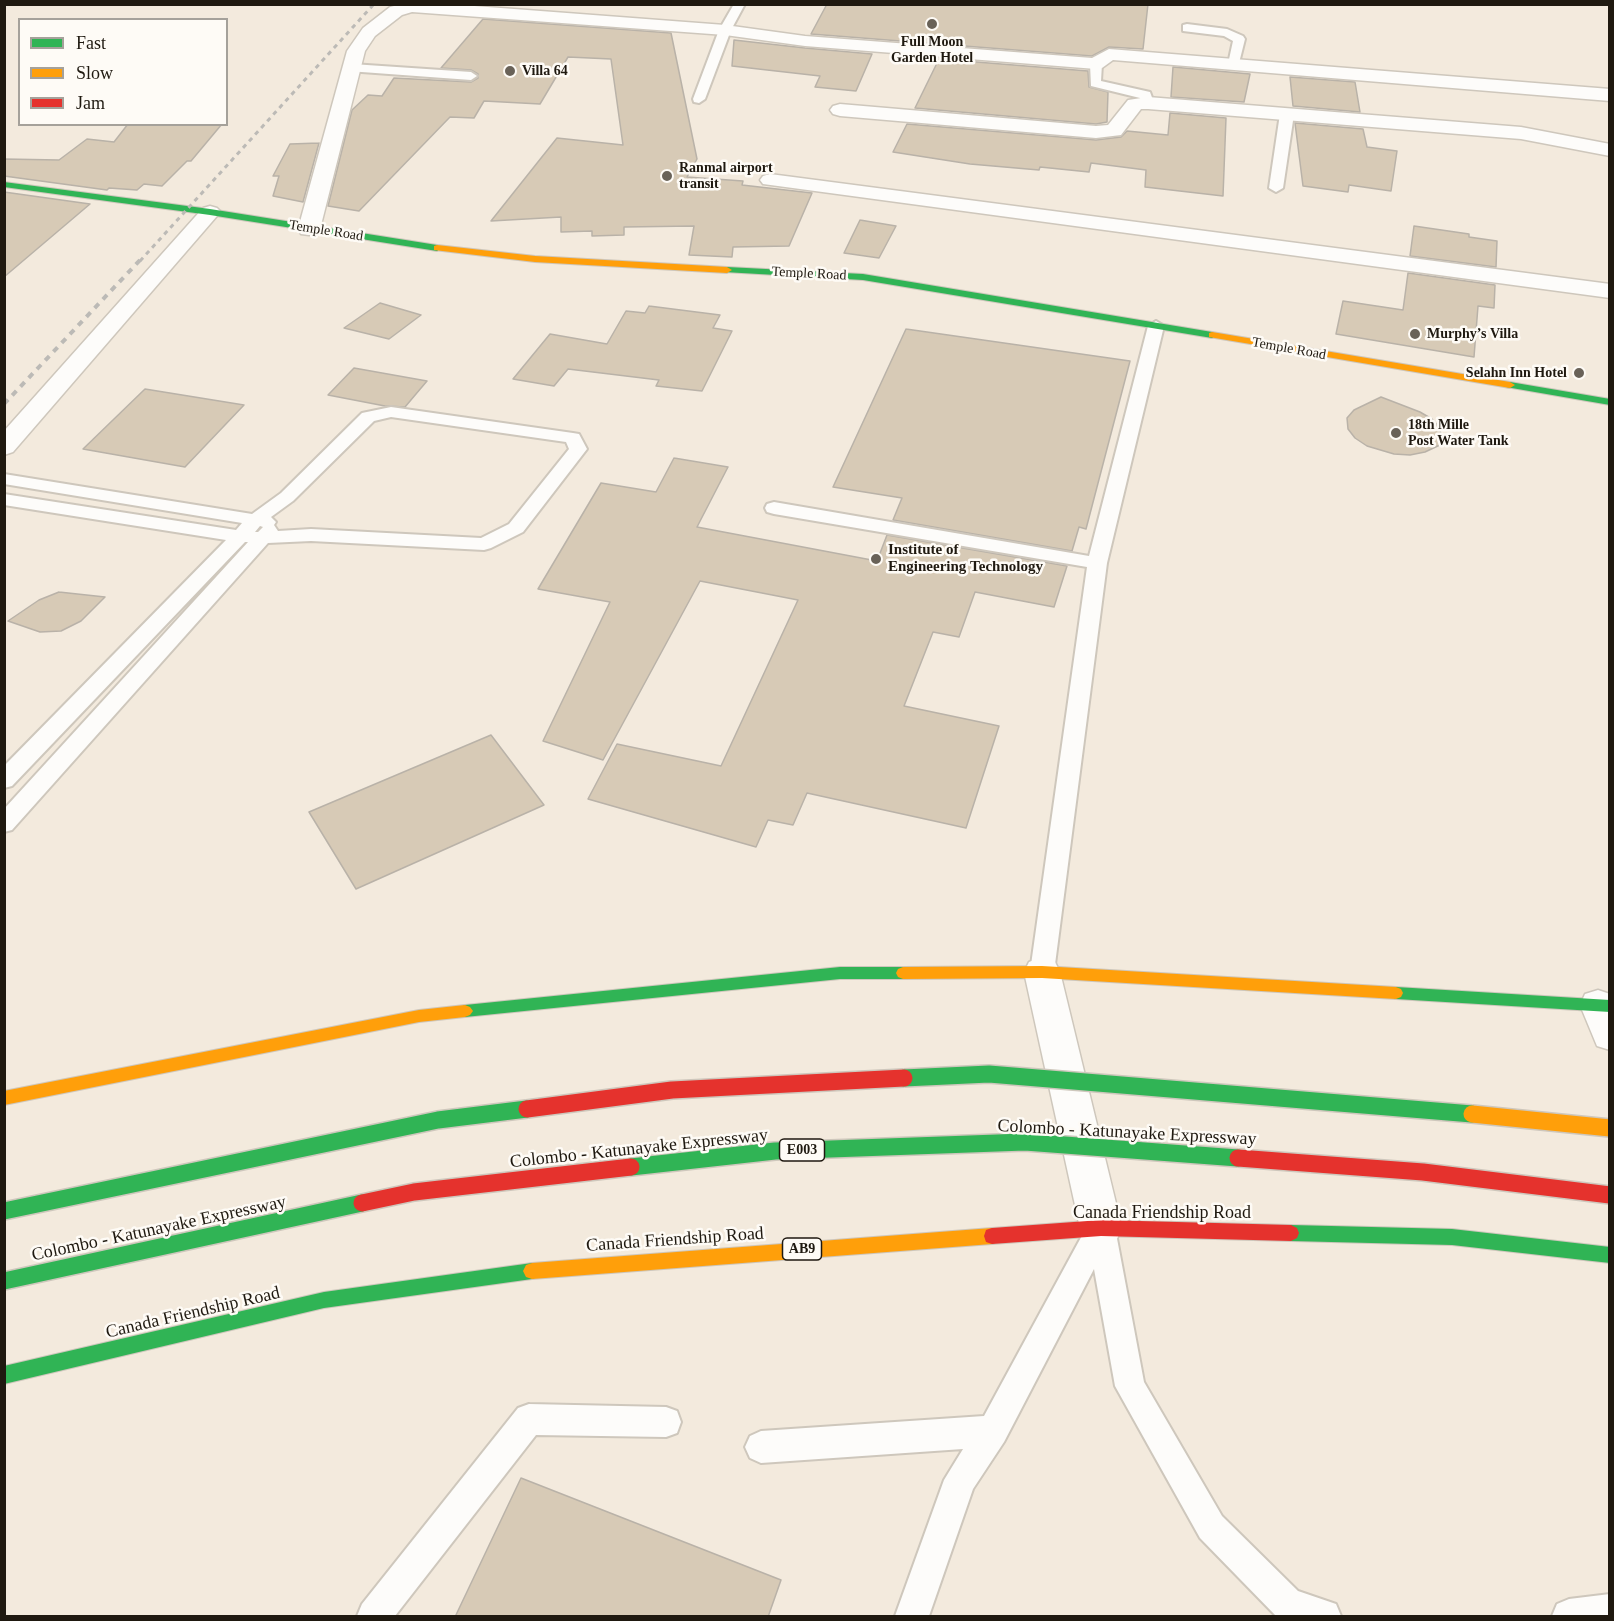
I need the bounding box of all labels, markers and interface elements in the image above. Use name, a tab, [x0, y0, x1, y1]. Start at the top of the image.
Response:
marker: Full Moon Garden Hotel	[925, 17, 939, 31]
legend	[18, 18, 228, 126]
text: Fast	[76, 33, 106, 53]
place label: Full Moon Garden Hotel	[891, 34, 973, 66]
text: Slow	[76, 63, 113, 83]
place label: Villa 64	[522, 63, 568, 79]
marker: Villa 64	[503, 64, 517, 78]
text: Jam	[76, 93, 105, 113]
place label: Ranmal airport transit	[679, 160, 773, 192]
marker: Ranmal airport transit	[660, 169, 674, 183]
street label: Temple Road	[288, 217, 364, 245]
street label: Temple Road	[771, 264, 847, 284]
place label: Murphy’s Villa	[1427, 326, 1518, 342]
marker: Murphy’s Villa	[1408, 327, 1422, 341]
street label: Temple Road	[1251, 334, 1327, 364]
place label: Selahn Inn Hotel	[1466, 365, 1567, 381]
marker: Selahn Inn Hotel	[1572, 366, 1586, 380]
place label: 18th Mille Post Water Tank	[1408, 417, 1509, 449]
marker: 18th Mille Post Water Tank	[1389, 426, 1403, 440]
place label: Institute of Engineering Technology	[888, 541, 1043, 576]
marker: Institute of Engineering Technology	[869, 552, 883, 566]
street label: Colombo - Katunayake Expressway	[997, 1115, 1257, 1151]
street label: Colombo - Katunayake Expressway	[509, 1125, 769, 1173]
road number: E003	[780, 1139, 824, 1161]
street label: Colombo - Katunayake Expressway	[30, 1191, 288, 1267]
street label: Canada Friendship Road	[1073, 1202, 1251, 1224]
street label: Canada Friendship Road	[585, 1223, 765, 1257]
road number: AB9	[782, 1238, 822, 1260]
street label: Canada Friendship Road	[104, 1282, 282, 1344]

